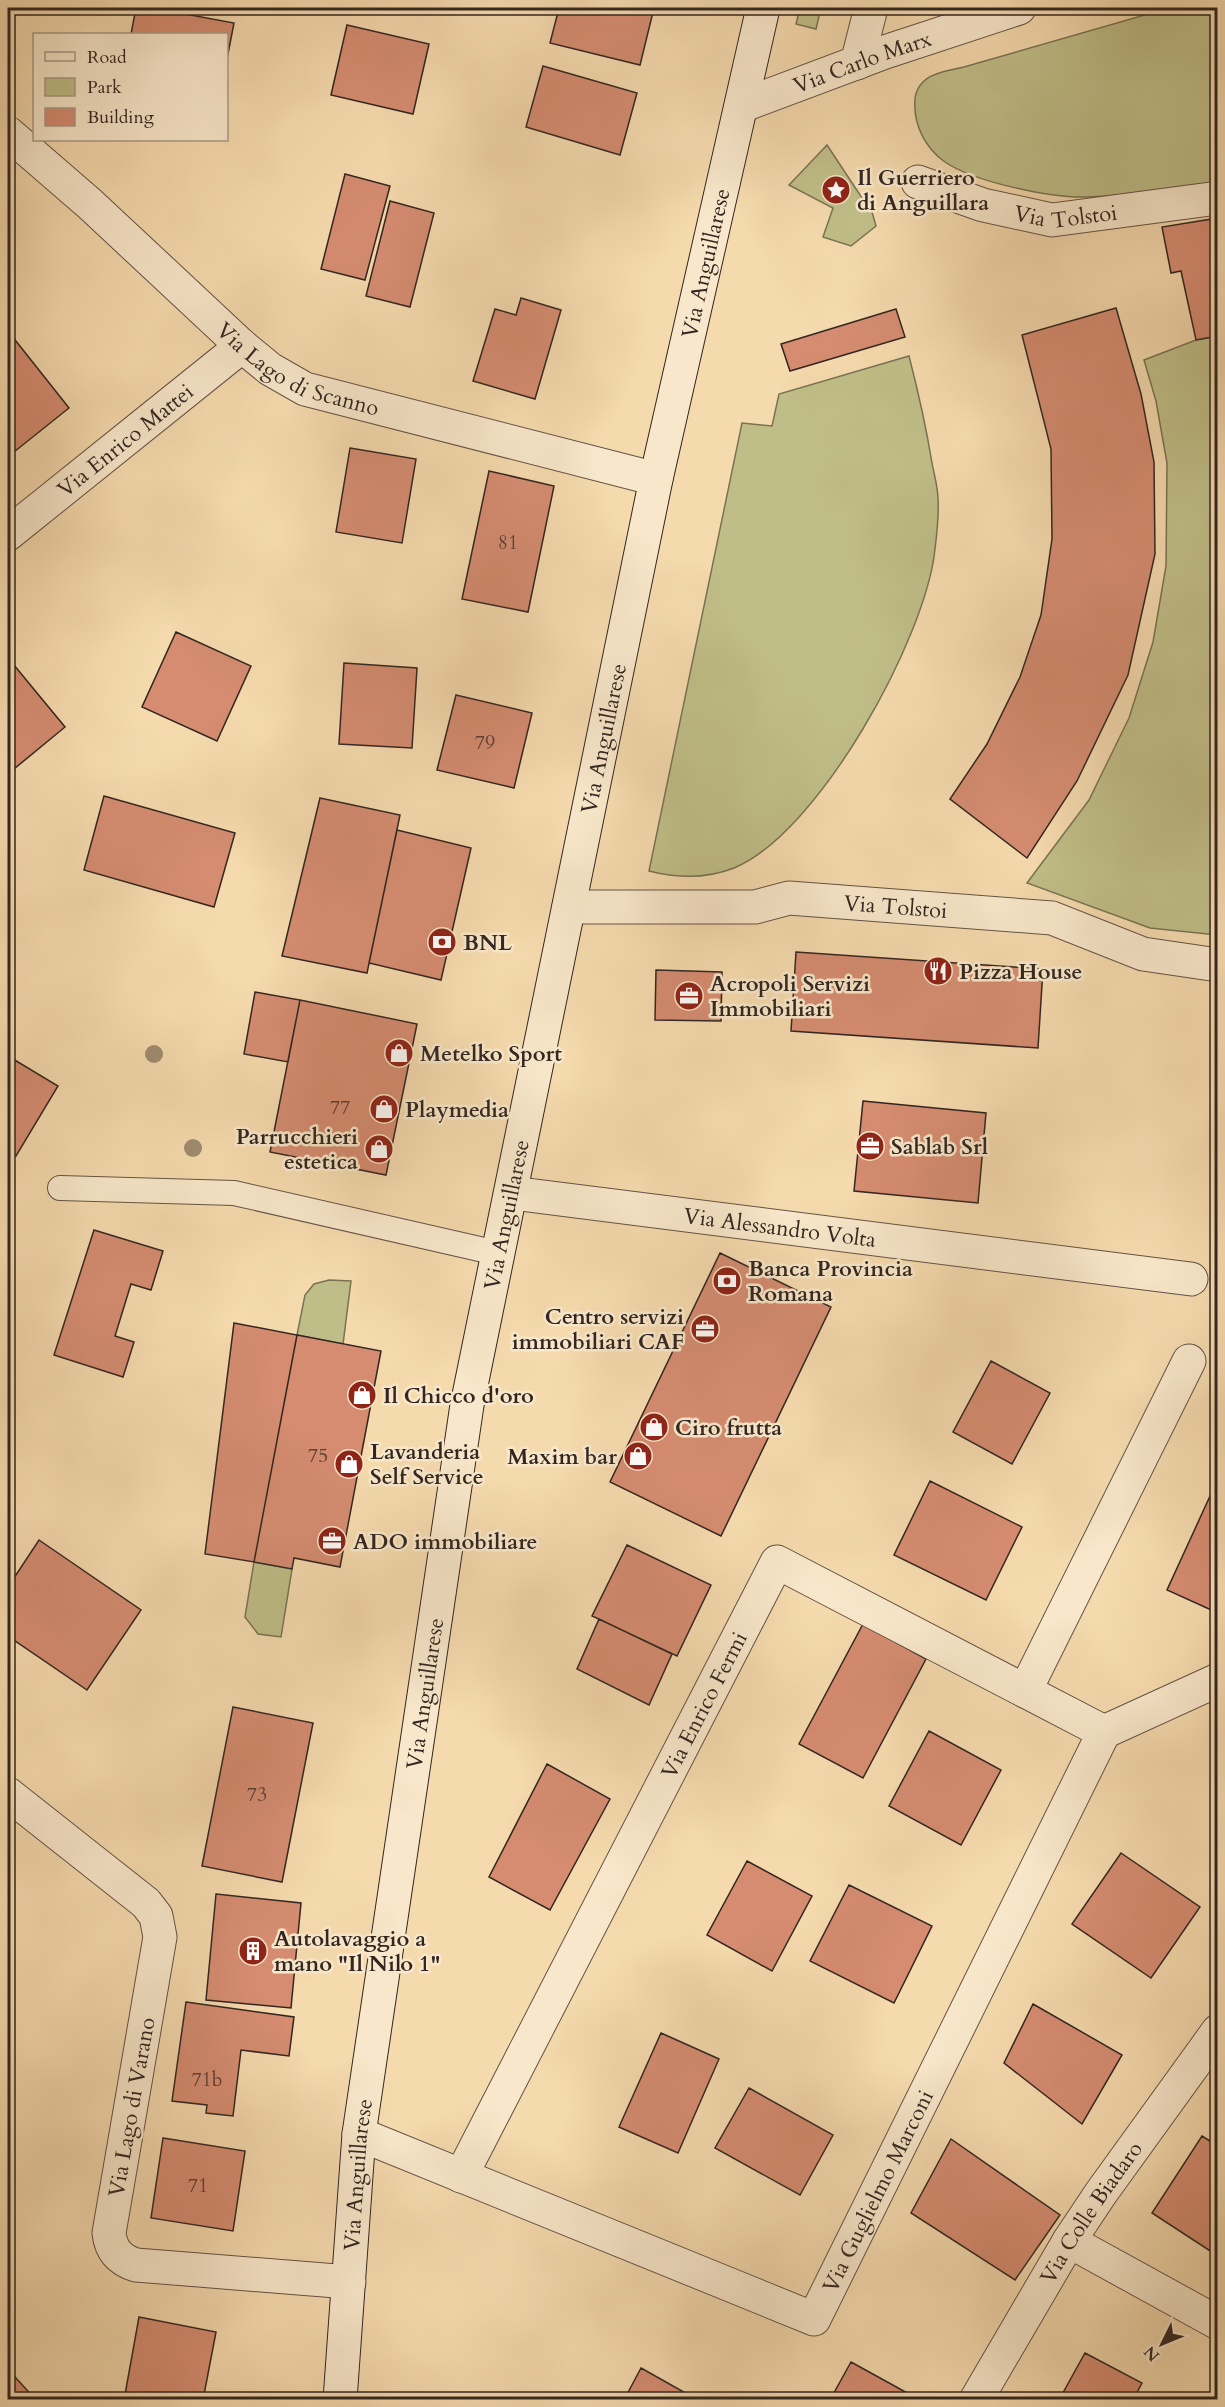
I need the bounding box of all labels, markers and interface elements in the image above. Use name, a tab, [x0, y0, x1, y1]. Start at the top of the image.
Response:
street label: Via Carlo Marx	[789, 24, 935, 101]
legend	[33, 33, 228, 141]
text: Road	[87, 45, 127, 70]
text: Park	[87, 75, 122, 100]
text: Building	[87, 105, 155, 130]
place label: Il Guerriero di Anguillara	[857, 163, 989, 218]
place icon: Il Guerriero di Anguillara	[820, 174, 852, 206]
street label: Via Anguillarese	[674, 186, 738, 341]
street label: Via Tolstoi	[1011, 198, 1119, 236]
street label: Via Lago di Scanno	[209, 316, 382, 423]
street label: Via Enrico Mattei	[51, 377, 200, 505]
house number: 81	[498, 529, 518, 556]
street label: Via Anguillarese	[574, 661, 634, 816]
house number: 79	[475, 729, 495, 756]
street label: Via Tolstoi	[843, 888, 948, 926]
bank icon: BNL	[426, 926, 458, 958]
place label: BNL	[463, 928, 512, 958]
restaurant icon: Pizza House	[922, 955, 954, 987]
place label: Pizza House	[959, 957, 1082, 987]
place label: Acropoli Servizi Immobiliari	[710, 969, 870, 1024]
office icon: Acropoli Servizi Immobiliari	[673, 980, 705, 1012]
shop icon: Metelko Sport	[383, 1037, 415, 1069]
place label: Metelko Sport	[420, 1039, 562, 1069]
shop icon: Playmedia	[368, 1093, 400, 1125]
house number: 77	[330, 1094, 350, 1121]
place label: Playmedia	[405, 1095, 509, 1125]
place label: Parrucchieri estetica	[236, 1122, 358, 1177]
office icon: Sablab Srl	[854, 1130, 886, 1162]
place label: Sablab Srl	[891, 1132, 989, 1162]
shop icon: Parrucchieri estetica	[363, 1133, 395, 1165]
street label: Via Anguillarese	[477, 1137, 537, 1293]
street label: Via Alessandro Volta	[682, 1201, 878, 1255]
place label: Banca Provincia Romana	[748, 1254, 913, 1309]
bank icon: Banca Provincia Romana	[711, 1265, 743, 1297]
place label: Centro servizi immobiliari CAF	[512, 1302, 684, 1357]
office icon: Centro servizi immobiliari CAF	[689, 1313, 721, 1345]
shop icon: Il Chicco d'oro	[346, 1379, 378, 1411]
place label: Il Chicco d'oro	[383, 1381, 534, 1411]
shop icon: Ciro frutta	[638, 1411, 670, 1443]
place label: Ciro frutta	[675, 1413, 782, 1443]
place label: Lavanderia Self Service	[370, 1437, 484, 1492]
shop icon: Maxim bar	[622, 1440, 654, 1472]
house number: 75	[308, 1442, 328, 1469]
place label: Maxim bar	[507, 1442, 617, 1472]
shop icon: Lavanderia Self Service	[333, 1448, 365, 1480]
office icon: ADO immobiliare	[316, 1525, 348, 1557]
place label: ADO immobiliare	[353, 1527, 537, 1557]
street label: Via Anguillarese	[399, 1616, 451, 1771]
street label: Via Enrico Fermi	[654, 1627, 755, 1784]
house number: 73	[247, 1781, 267, 1808]
place label: Autolavaggio a mano "Il Nilo 1"	[274, 1924, 440, 1979]
building icon: Autolavaggio a mano "Il Nilo 1"	[237, 1935, 269, 1967]
street label: Via Lago di Varano	[101, 2015, 163, 2199]
house number: 71b	[191, 2066, 223, 2093]
street label: Via Guglielmo Marconi	[815, 2085, 941, 2298]
street label: Via Anguillarese	[337, 2097, 380, 2252]
street label: Via Colle Biadaro	[1033, 2135, 1150, 2290]
house number: 71	[188, 2172, 208, 2199]
north arrow	[1132, 2314, 1192, 2374]
text: N	[1139, 2341, 1165, 2366]

